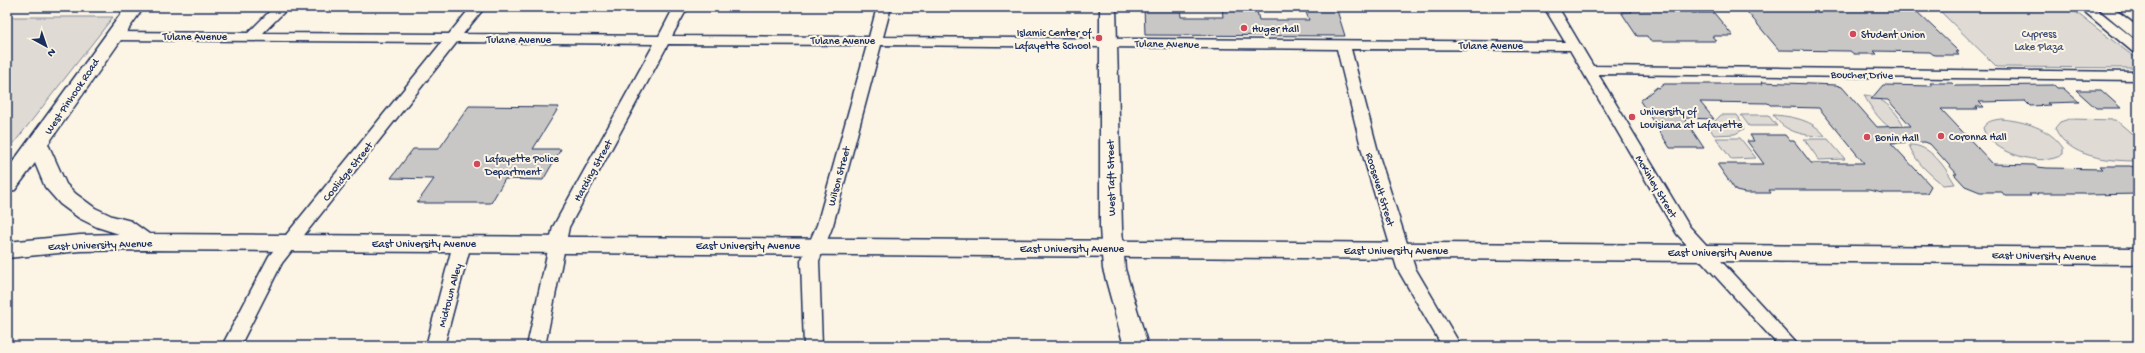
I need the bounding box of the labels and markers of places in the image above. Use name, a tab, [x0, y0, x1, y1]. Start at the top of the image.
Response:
marker: Huger Hall	[1239, 23, 1249, 33]
place label: Huger Hall	[1252, 24, 1300, 36]
place label: Islamic Center of Lafayette School	[1014, 27, 1093, 53]
marker: Student Union	[1848, 29, 1858, 39]
place label: Student Union	[1861, 30, 1926, 42]
marker: Islamic Center of Lafayette School	[1094, 33, 1104, 43]
place label: University of Louisiana at Lafayette	[1640, 106, 1743, 132]
marker: University of Louisiana at Lafayette	[1627, 112, 1637, 122]
marker: Coronna Hall	[1936, 131, 1946, 141]
marker: Bonin Hall	[1862, 132, 1872, 142]
place label: Coronna Hall	[1949, 132, 2007, 144]
place label: Bonin Hall	[1874, 133, 1920, 145]
place label: Lafayette Police Department	[484, 153, 559, 179]
marker: Lafayette Police Department	[472, 159, 482, 169]

